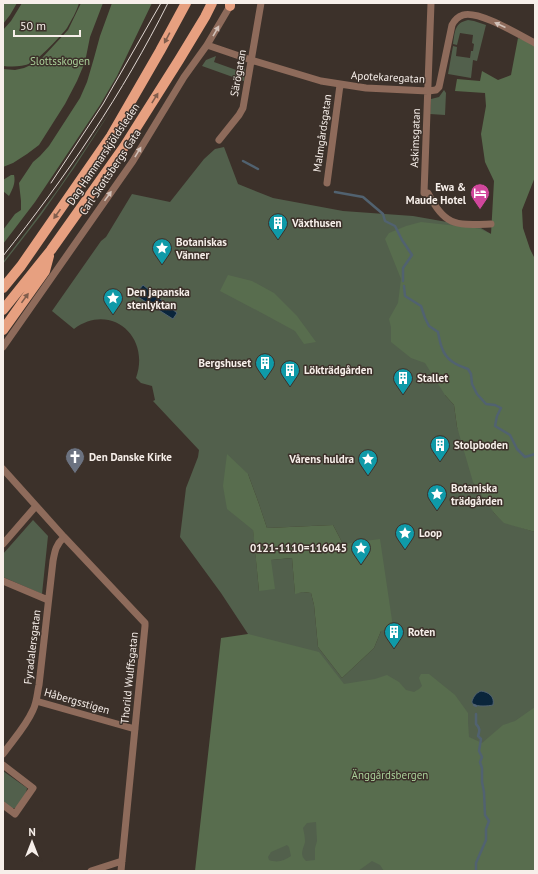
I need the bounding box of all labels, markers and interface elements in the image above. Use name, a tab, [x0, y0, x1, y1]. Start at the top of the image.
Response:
scale bar	[14, 12, 80, 38]
text: 50 m	[20, 18, 46, 33]
one-way arrow	[495, 22, 506, 28]
one-way arrow	[212, 25, 219, 36]
one-way arrow	[164, 32, 171, 43]
street label: Särögatan	[227, 48, 249, 98]
park label: Slottsskogen	[30, 54, 90, 68]
street label: Apotekaregatan	[351, 68, 425, 86]
one-way arrow	[151, 93, 159, 103]
street label: Malmgårdsgatan	[310, 93, 334, 173]
street label: Dag Hammarskjöldsleden	[64, 100, 142, 208]
street label: Askimsgatan	[407, 108, 423, 168]
street label: Carl Skottsbergs Gata	[76, 126, 144, 218]
one-way arrow	[135, 146, 142, 158]
place label: Ewa & Maude Hotel	[406, 180, 467, 207]
hotel icon: Ewa & Maude Hotel	[469, 182, 491, 210]
one-way arrow	[104, 191, 112, 202]
one-way arrow	[53, 209, 61, 219]
building icon: Växthusen	[267, 212, 289, 240]
place label: Växthusen	[291, 216, 342, 230]
place label: Botaniskas Vänner	[175, 235, 227, 262]
place icon: Botaniskas Vänner	[151, 237, 173, 265]
place label: Den japanska stenlyktan	[127, 285, 190, 312]
place icon: Den japanska stenlyktan	[102, 287, 124, 315]
one-way arrow	[21, 293, 29, 303]
building icon: Bergshuset	[254, 352, 276, 380]
place label: Bergshuset	[199, 356, 251, 370]
building icon: Lökträdgården	[279, 359, 301, 387]
place label: Lökträdgården	[304, 363, 372, 377]
building icon: Stallet	[392, 367, 414, 395]
place label: Stallet	[417, 371, 448, 385]
building icon: Stolpboden	[429, 434, 451, 462]
place label: Stolpboden	[454, 438, 508, 452]
church icon: Den Danske Kirke	[64, 446, 86, 474]
place icon: Vårens huldra	[357, 448, 379, 476]
place label: Den Danske Kirke	[89, 450, 172, 464]
place label: Vårens huldra	[288, 452, 354, 466]
place label: Botaniska trädgården	[451, 481, 503, 508]
place icon: Botaniska trädgården	[426, 483, 448, 511]
place icon: Loop	[394, 522, 416, 550]
place label: Loop	[419, 526, 442, 540]
place icon: 0121-1110=116045	[350, 537, 372, 565]
place label: 0121-1110=116045	[250, 541, 347, 555]
street label: Fyradalersgatan	[20, 609, 44, 685]
building icon: Roten	[383, 621, 405, 649]
place label: Roten	[408, 625, 435, 639]
street label: Thorild Wulffsgatan	[117, 631, 141, 725]
street label: Håbergsstigen	[43, 685, 111, 717]
park label: Änggårdsbergen	[352, 768, 428, 782]
north arrow	[12, 822, 52, 862]
text: N	[28, 825, 36, 839]

